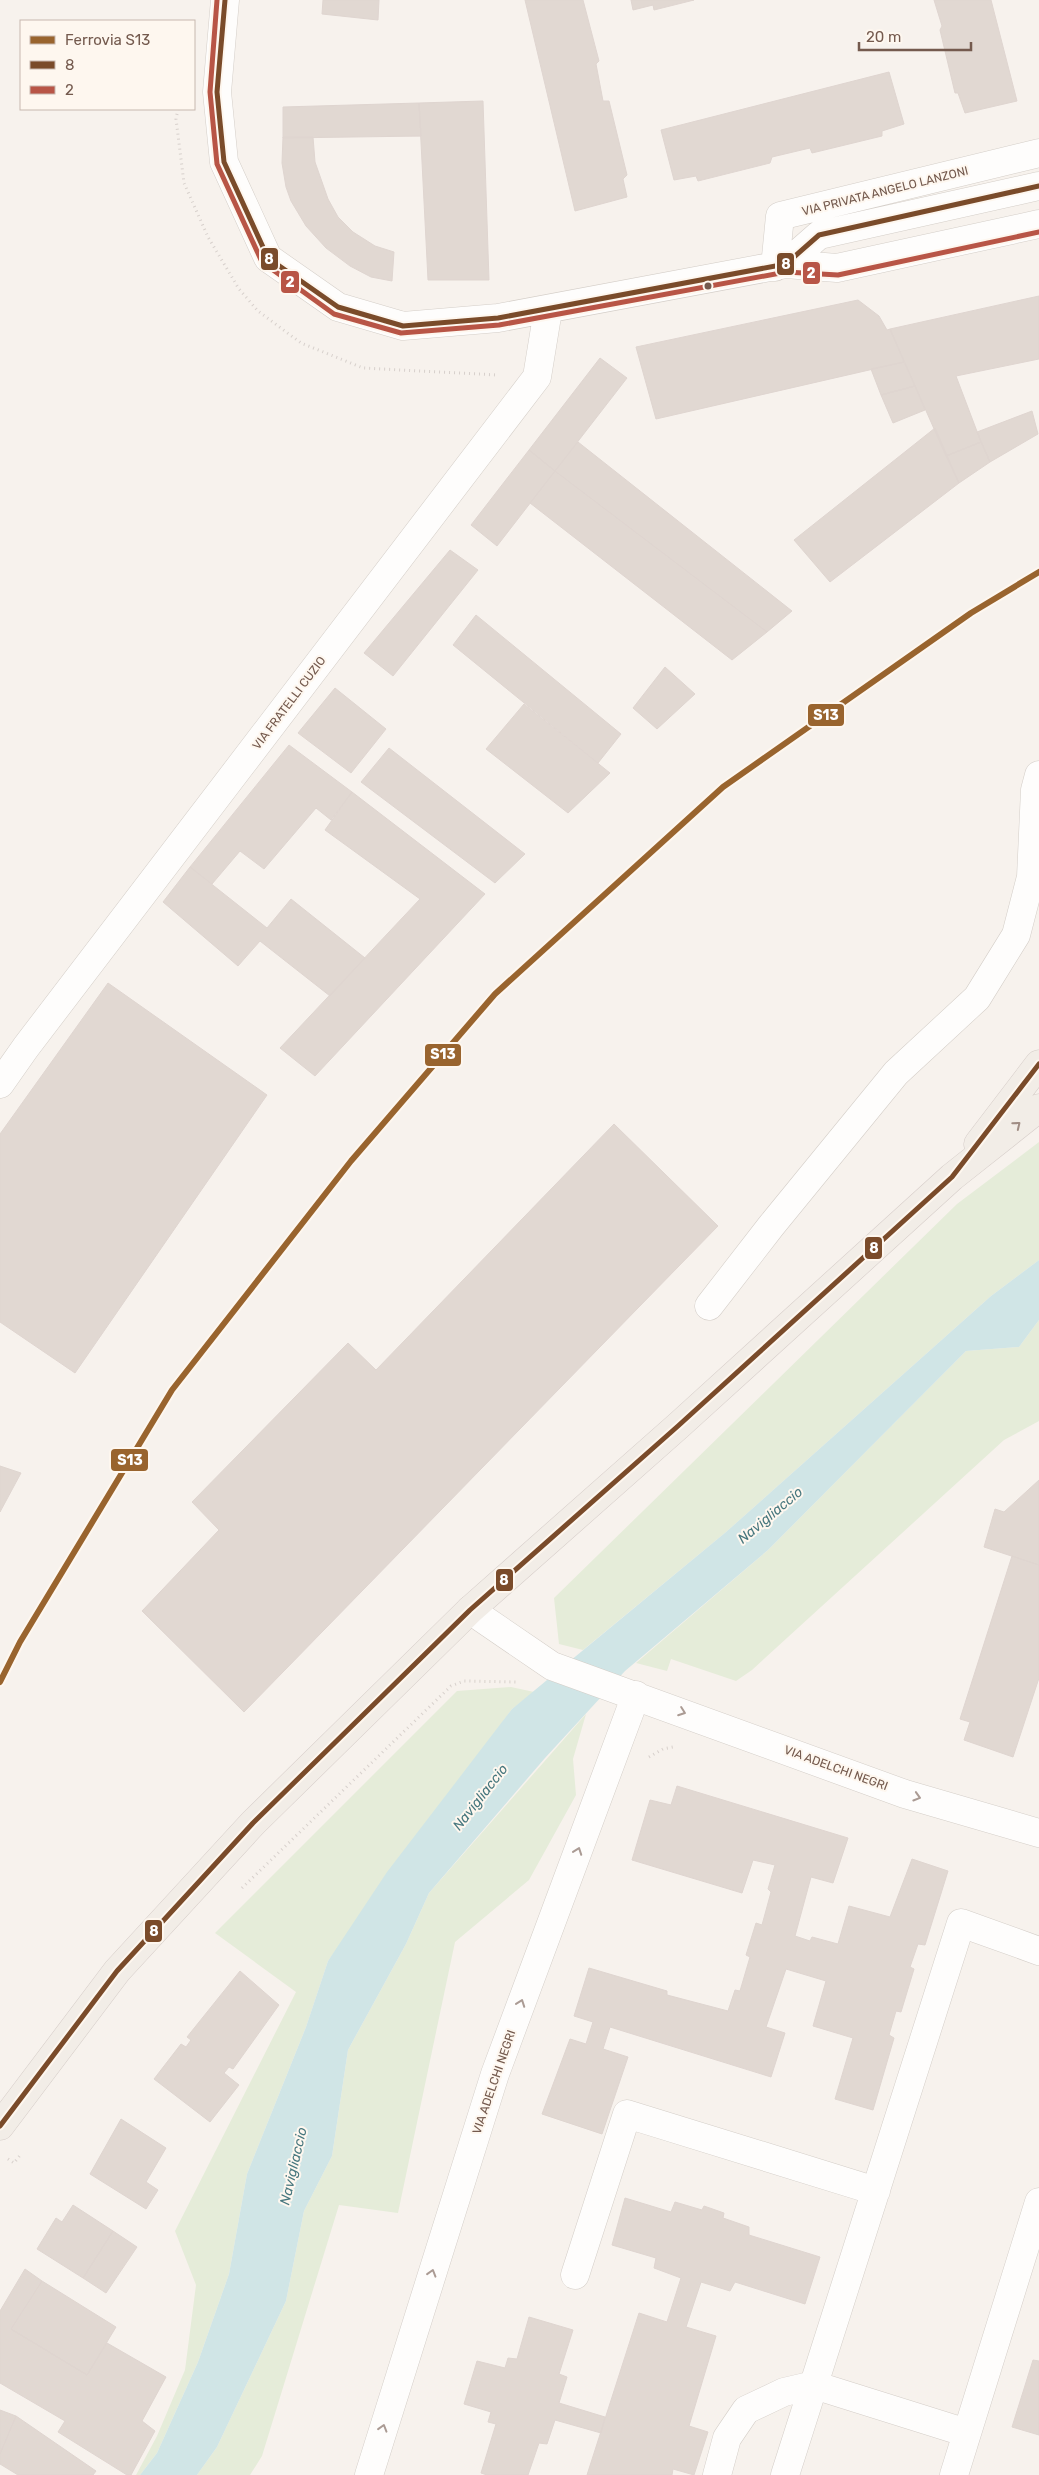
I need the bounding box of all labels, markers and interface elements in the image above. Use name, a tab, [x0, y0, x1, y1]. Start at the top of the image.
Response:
legend	[20, 20, 195, 110]
scale bar	[859, 20, 972, 52]
text: 20 m	[866, 28, 901, 46]
text: Ferrovia S13	[65, 31, 150, 49]
text: 8	[65, 56, 75, 74]
text: 2	[65, 81, 74, 99]
street label: VIA PRIVATA ANGELO LANZONI	[800, 164, 970, 218]
line badge: 8	[260, 247, 279, 271]
text: 8	[264, 251, 274, 268]
line badge: 8	[776, 252, 795, 276]
text: 8	[781, 256, 791, 273]
line badge: 2	[802, 261, 821, 285]
text: 2	[806, 265, 816, 282]
line badge: 2	[280, 270, 300, 294]
text: 2	[285, 274, 295, 291]
unlabelled marker	[703, 281, 713, 291]
street label: VIA FRATELLI CUZIO	[249, 654, 329, 752]
line badge: S13	[807, 703, 845, 727]
text: S13	[813, 707, 839, 724]
line badge: S13	[424, 1043, 462, 1067]
text: S13	[430, 1046, 456, 1063]
one-way arrow	[1012, 1122, 1021, 1131]
line badge: 8	[864, 1236, 883, 1260]
text: 8	[869, 1240, 879, 1257]
line badge: S13	[110, 1448, 149, 1472]
text: S13	[117, 1452, 143, 1469]
water label: Navigliaccio	[734, 1483, 806, 1547]
line badge: 8	[495, 1568, 514, 1592]
text: 8	[499, 1572, 509, 1589]
one-way arrow	[677, 1706, 686, 1716]
street label: VIA ADELCHI NEGRI	[782, 1743, 890, 1793]
water label: Navigliaccio	[449, 1761, 512, 1834]
one-way arrow	[912, 1792, 921, 1802]
one-way arrow	[572, 1847, 582, 1855]
line badge: 8	[144, 1919, 163, 1943]
text: 8	[149, 1923, 159, 1940]
one-way arrow	[515, 1999, 525, 2008]
street label: VIA ADELCHI NEGRI	[470, 2028, 518, 2136]
water label: Navigliaccio	[276, 2126, 311, 2207]
one-way arrow	[426, 2270, 436, 2278]
one-way arrow	[378, 2425, 388, 2433]

